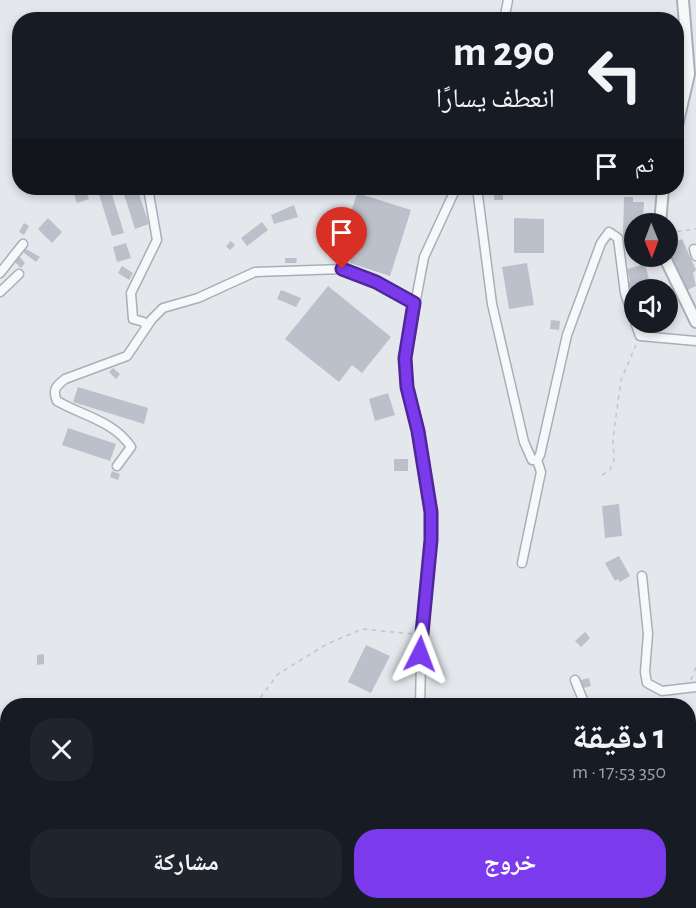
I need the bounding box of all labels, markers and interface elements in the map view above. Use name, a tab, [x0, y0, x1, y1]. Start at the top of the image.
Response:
text: 290 m	[453, 31, 555, 73]
icon: left	[576, 36, 654, 114]
text: انعطف يسارًا	[436, 85, 555, 112]
icon: arrive	[590, 150, 623, 183]
text: ثم	[635, 154, 654, 176]
pin	[316, 207, 367, 269]
north arrow	[624, 213, 678, 267]
map controls	[624, 213, 678, 333]
icon: arrive	[325, 216, 358, 249]
button: sound	[624, 279, 678, 333]
position arrow	[388, 622, 452, 686]
button: close	[30, 718, 93, 781]
text: 1 دقيقة	[572, 719, 666, 755]
text: 350 m · 17:53	[572, 762, 666, 782]
button: مشاركة	[30, 829, 342, 898]
button: خروج	[354, 829, 666, 898]

